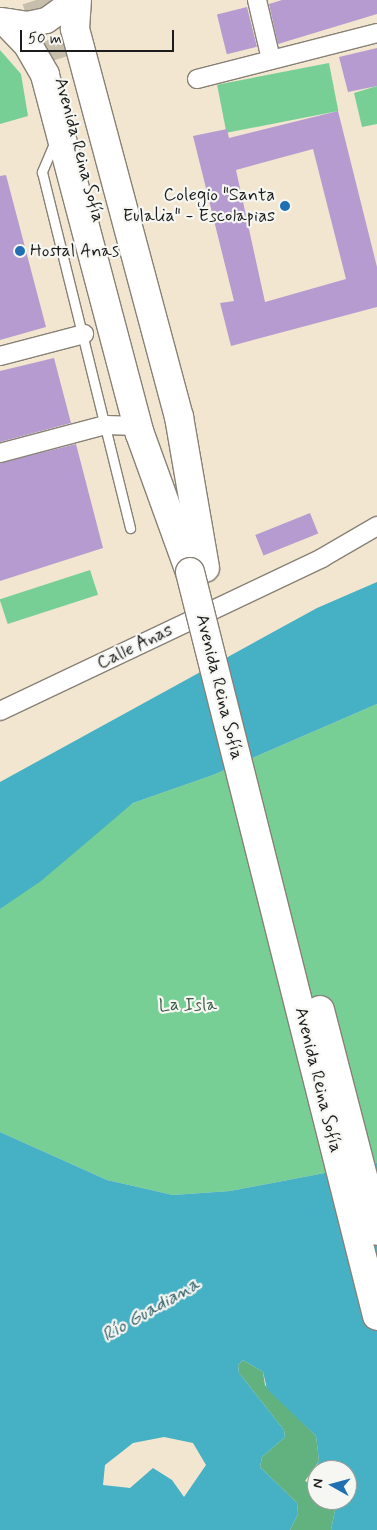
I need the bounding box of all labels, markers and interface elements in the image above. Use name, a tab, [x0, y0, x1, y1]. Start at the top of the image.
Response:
scale bar	[22, 20, 176, 52]
text: 50 m	[28, 29, 62, 49]
street label: Avenida Reina Sofía	[49, 74, 109, 226]
place label: Colegio "Santa Eulalia" - Escolapias	[123, 185, 275, 228]
marker: Colegio "Santa Eulalia" - Escolapias	[279, 200, 291, 212]
place label: Hostal Anas	[30, 240, 118, 262]
marker: Hostal Anas	[14, 245, 26, 257]
street label: Avenida Reina Sofía	[190, 611, 248, 763]
street label: Calle Anas	[94, 619, 176, 675]
park label: La Isla	[160, 994, 216, 1016]
street label: Avenida Reina Sofía	[289, 1004, 347, 1156]
water label: Río Guadiana	[99, 1273, 203, 1347]
north arrow	[307, 1460, 357, 1510]
text: N	[309, 1478, 328, 1489]

